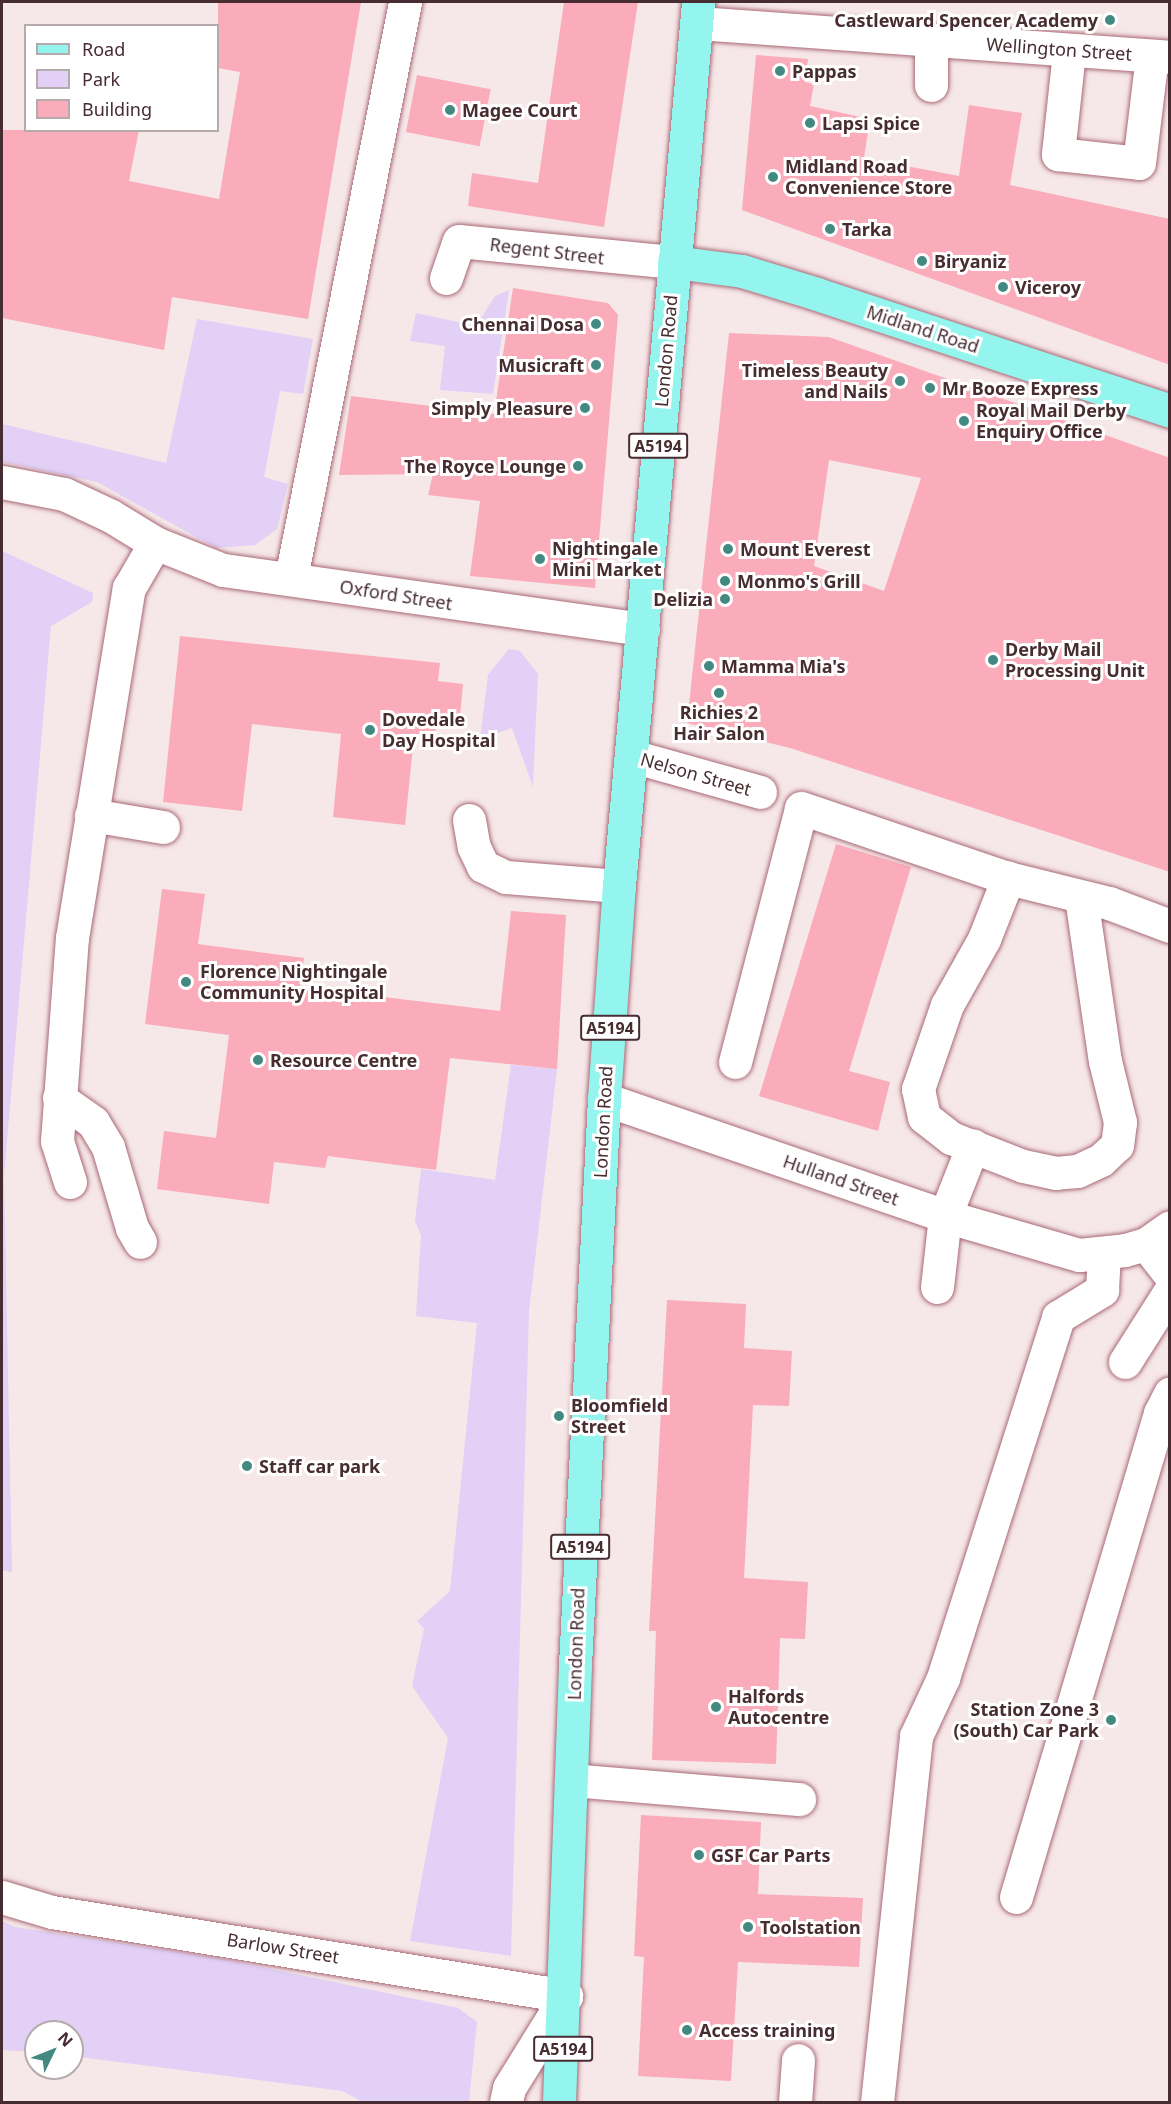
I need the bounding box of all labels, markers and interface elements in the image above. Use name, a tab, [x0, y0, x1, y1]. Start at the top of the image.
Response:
place label: Castleward Spencer Academy	[834, 9, 1098, 31]
marker: Castleward Spencer Academy	[1103, 13, 1117, 27]
legend	[24, 24, 219, 132]
street label: Wellington Street	[985, 33, 1133, 65]
text: Road	[82, 37, 125, 61]
place label: Pappas	[792, 60, 857, 82]
marker: Pappas	[773, 64, 787, 78]
text: Park	[82, 67, 120, 91]
text: Building	[82, 97, 152, 121]
place label: Magee Court	[462, 99, 578, 121]
marker: Magee Court	[443, 103, 457, 117]
place label: Lapsi Spice	[822, 112, 920, 134]
marker: Lapsi Spice	[803, 116, 817, 130]
place label: Midland Road Convenience Store	[785, 156, 952, 198]
marker: Midland Road Convenience Store	[766, 170, 780, 184]
place label: Tarka	[842, 218, 892, 240]
marker: Tarka	[823, 222, 837, 236]
street label: Regent Street	[489, 233, 605, 269]
place label: Biryaniz	[934, 250, 1006, 272]
marker: Biryaniz	[915, 254, 929, 268]
place label: Viceroy	[1015, 276, 1081, 298]
marker: Viceroy	[996, 280, 1010, 294]
street label: London Road	[650, 294, 682, 408]
street label: Midland Road	[864, 301, 982, 357]
place label: Chennai Dosa	[462, 313, 584, 335]
marker: Chennai Dosa	[589, 317, 603, 331]
place label: Musicraft	[498, 354, 584, 376]
marker: Musicraft	[589, 358, 603, 372]
place label: Timeless Beauty and Nails	[742, 360, 888, 403]
marker: Timeless Beauty and Nails	[893, 374, 907, 388]
place label: Mr Booze Express	[942, 377, 1099, 399]
marker: Mr Booze Express	[923, 381, 937, 395]
place label: Simply Pleasure	[431, 397, 573, 419]
place label: Royal Mail Derby Enquiry Office	[976, 400, 1126, 442]
marker: Simply Pleasure	[578, 401, 592, 415]
marker: Royal Mail Derby Enquiry Office	[957, 414, 971, 428]
road number: A5194	[628, 433, 688, 459]
place label: The Royce Lounge	[404, 455, 566, 477]
marker: The Royce Lounge	[571, 459, 585, 473]
place label: Nightingale Mini Market	[552, 538, 662, 580]
place label: Mount Everest	[740, 538, 870, 560]
marker: Mount Everest	[721, 542, 735, 556]
marker: Nightingale Mini Market	[533, 552, 547, 566]
place label: Monmo's Grill	[737, 570, 861, 592]
marker: Monmo's Grill	[718, 574, 732, 588]
street label: Oxford Street	[338, 575, 454, 615]
place label: Delizia	[653, 588, 713, 610]
marker: Delizia	[718, 592, 732, 606]
place label: Derby Mail Processing Unit	[1005, 639, 1145, 682]
marker: Derby Mail Processing Unit	[986, 653, 1000, 667]
place label: Mamma Mia's	[721, 655, 846, 677]
marker: Mamma Mia's	[702, 659, 716, 673]
marker: Richies 2 Hair Salon	[712, 686, 726, 700]
place label: Richies 2 Hair Salon	[673, 702, 765, 744]
place label: Dovedale Day Hospital	[382, 709, 496, 752]
marker: Dovedale Day Hospital	[363, 723, 377, 737]
street label: Nelson Street	[638, 748, 754, 800]
place label: Florence Nightingale Community Hospital	[200, 961, 388, 1004]
marker: Florence Nightingale Community Hospital	[177, 973, 195, 991]
road number: A5194	[580, 1015, 640, 1041]
place label: Resource Centre	[270, 1049, 417, 1071]
marker: Resource Centre	[251, 1053, 265, 1067]
street label: London Road	[589, 1065, 617, 1179]
street label: Hulland Street	[780, 1150, 902, 1210]
place label: Bloomfield Street	[571, 1395, 668, 1438]
marker: Bloomfield Street	[552, 1409, 566, 1423]
place label: Staff car park	[259, 1455, 380, 1477]
marker: Staff car park	[240, 1459, 254, 1473]
road number: A5194	[550, 1534, 610, 1560]
street label: London Road	[563, 1587, 589, 1701]
place label: Halfords Autocentre	[728, 1686, 829, 1728]
place label: Station Zone 3 (South) Car Park	[954, 1699, 1099, 1742]
marker: Halfords Autocentre	[709, 1700, 723, 1714]
marker: Station Zone 3 (South) Car Park	[1104, 1713, 1118, 1727]
place label: GSF Car Parts	[711, 1844, 830, 1866]
marker: GSF Car Parts	[692, 1848, 706, 1862]
place label: Toolstation	[760, 1916, 861, 1938]
marker: Toolstation	[741, 1920, 755, 1934]
street label: Barlow Street	[225, 1928, 341, 1968]
place label: Access training	[699, 2019, 835, 2041]
north arrow	[24, 2020, 84, 2080]
marker: Access training	[680, 2023, 694, 2037]
text: N	[53, 2027, 78, 2051]
road number: A5194	[533, 2036, 593, 2062]

